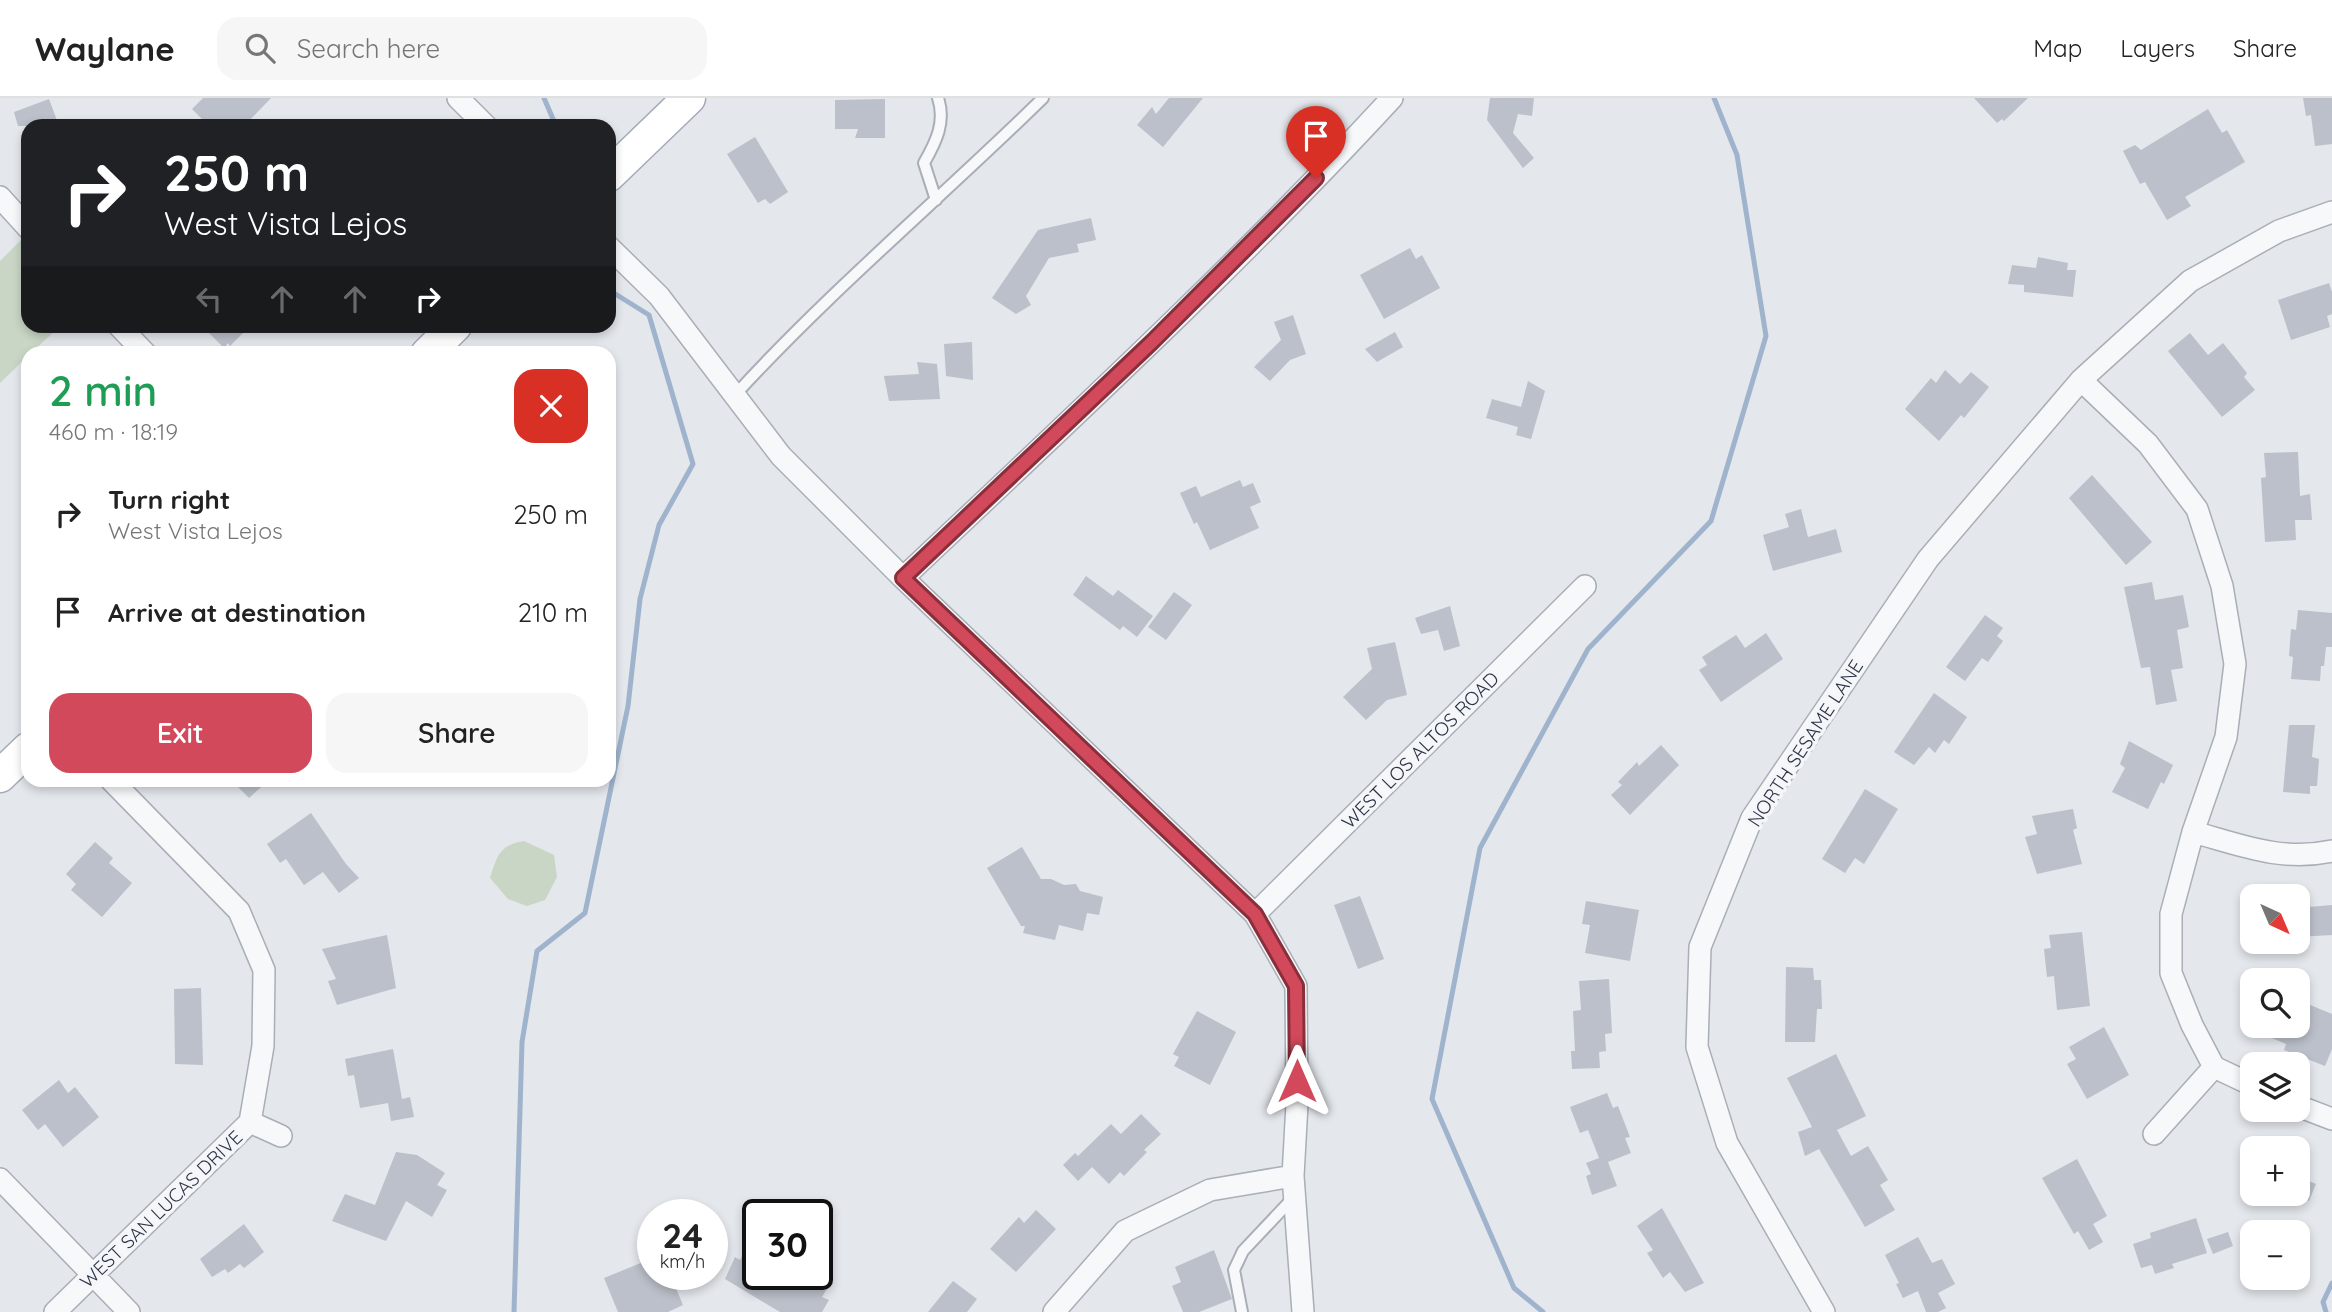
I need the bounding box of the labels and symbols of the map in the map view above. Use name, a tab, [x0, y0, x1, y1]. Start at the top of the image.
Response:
pin	[1286, 106, 1346, 178]
street label: NORTH SESAME LANE	[1742, 655, 1868, 831]
street label: WEST LOS ALTOS ROAD	[1336, 666, 1504, 834]
north arrow	[2240, 884, 2310, 954]
position arrow	[1260, 1044, 1334, 1118]
street label: WEST SAN LUCAS DRIVE	[75, 1125, 247, 1293]
speed limit sign: 30	[742, 1199, 833, 1290]

